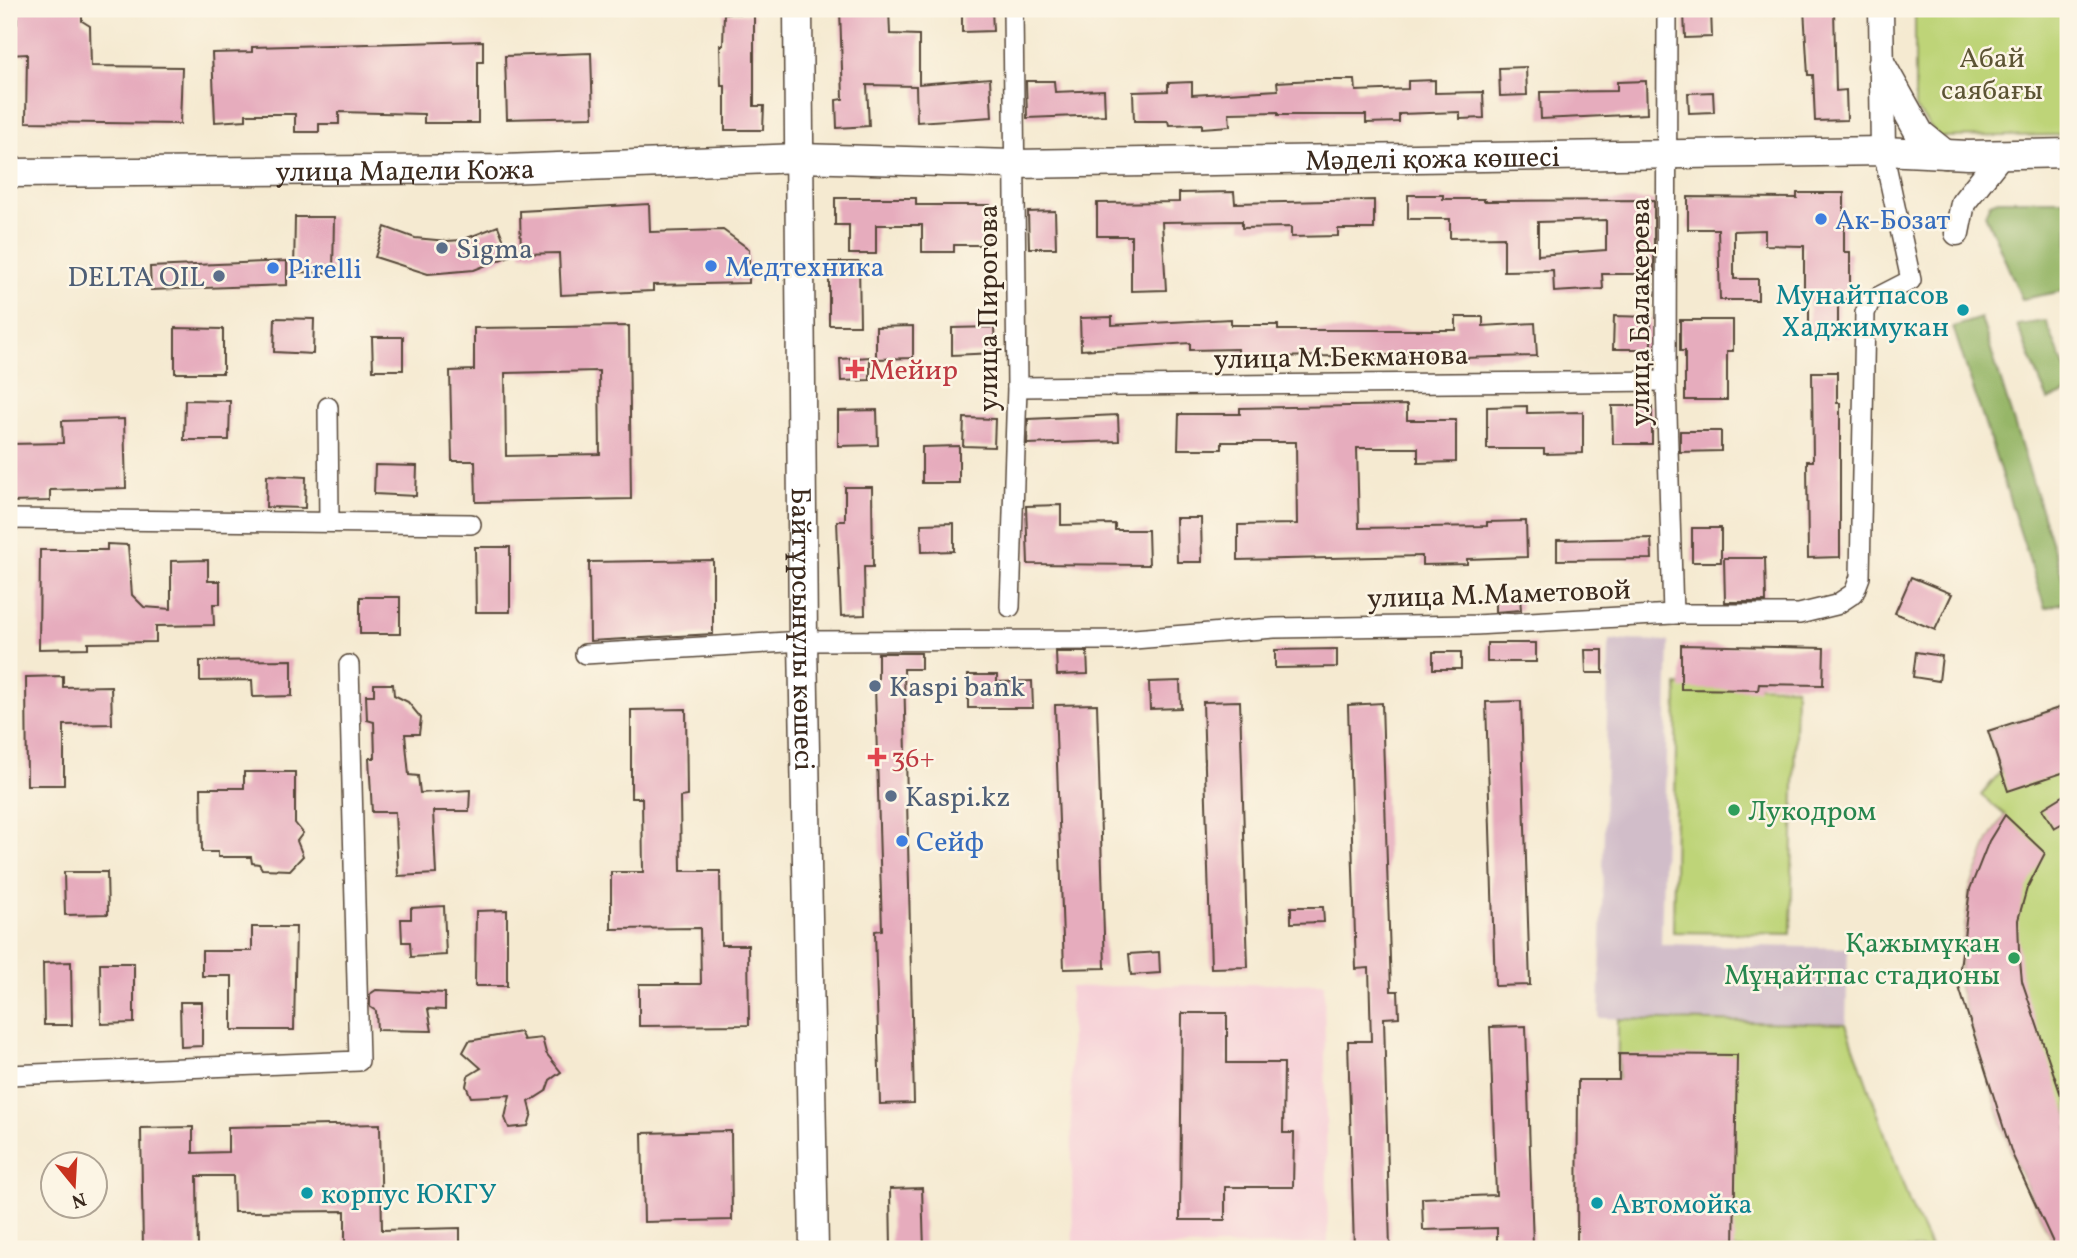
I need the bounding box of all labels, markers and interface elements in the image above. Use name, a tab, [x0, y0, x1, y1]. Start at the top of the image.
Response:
park label: Абай саябағы	[1941, 40, 2043, 111]
street label: Мәделі қожа көшесі	[1305, 139, 1560, 182]
street label: улица Мадели Кожа	[275, 151, 535, 193]
street label: улица Балакерева	[1622, 197, 1661, 427]
place label: Ак-Бозат	[1835, 202, 1950, 241]
street label: улица Пирогова	[970, 204, 1009, 412]
marker: Ак-Бозат	[1813, 211, 1829, 227]
place label: Sigma	[456, 231, 533, 270]
marker: Sigma	[434, 240, 450, 256]
place label: Медтехника	[725, 249, 884, 288]
place label: Pirelli	[287, 251, 362, 290]
marker: Медтехника	[703, 258, 719, 274]
place label: DELTA OIL	[67, 259, 205, 298]
marker: Pirelli	[265, 260, 281, 276]
marker: DELTA OIL	[211, 268, 227, 284]
place label: Мунайтпасов Хаджимукан	[1775, 277, 1949, 348]
marker: Мунайтпасов Хаджимукан	[1955, 302, 1971, 318]
street label: улица М.Бекманова	[1213, 337, 1469, 380]
place label: Мейир	[869, 352, 958, 391]
marker: Мейир	[847, 361, 863, 377]
street label: Байтұрсынұлы көшесі	[780, 487, 822, 771]
street label: улица М.Маметовой	[1367, 571, 1631, 620]
place label: Kaspi bank	[889, 669, 1025, 708]
marker: Kaspi bank	[867, 678, 883, 694]
place label: 36+	[891, 740, 935, 779]
marker: 36+	[869, 749, 885, 765]
place label: Kaspi.kz	[905, 779, 1010, 818]
marker: Kaspi.kz	[883, 788, 899, 804]
place label: Лукодром	[1748, 793, 1876, 832]
marker: Лукодром	[1726, 802, 1742, 818]
place label: Сейф	[916, 824, 984, 863]
marker: Сейф	[894, 833, 910, 849]
place label: Қажымұқан Мұңайтпас стадионы	[1724, 925, 2000, 996]
marker: Қажымұқан Мұңайтпас стадионы	[2006, 950, 2022, 966]
north arrow	[38, 1150, 108, 1220]
place label: корпус ЮКГУ	[321, 1176, 497, 1215]
text: N	[68, 1185, 89, 1214]
marker: корпус ЮКГУ	[299, 1185, 315, 1201]
place label: Автомойка	[1611, 1186, 1752, 1225]
marker: Автомойка	[1589, 1195, 1605, 1211]

